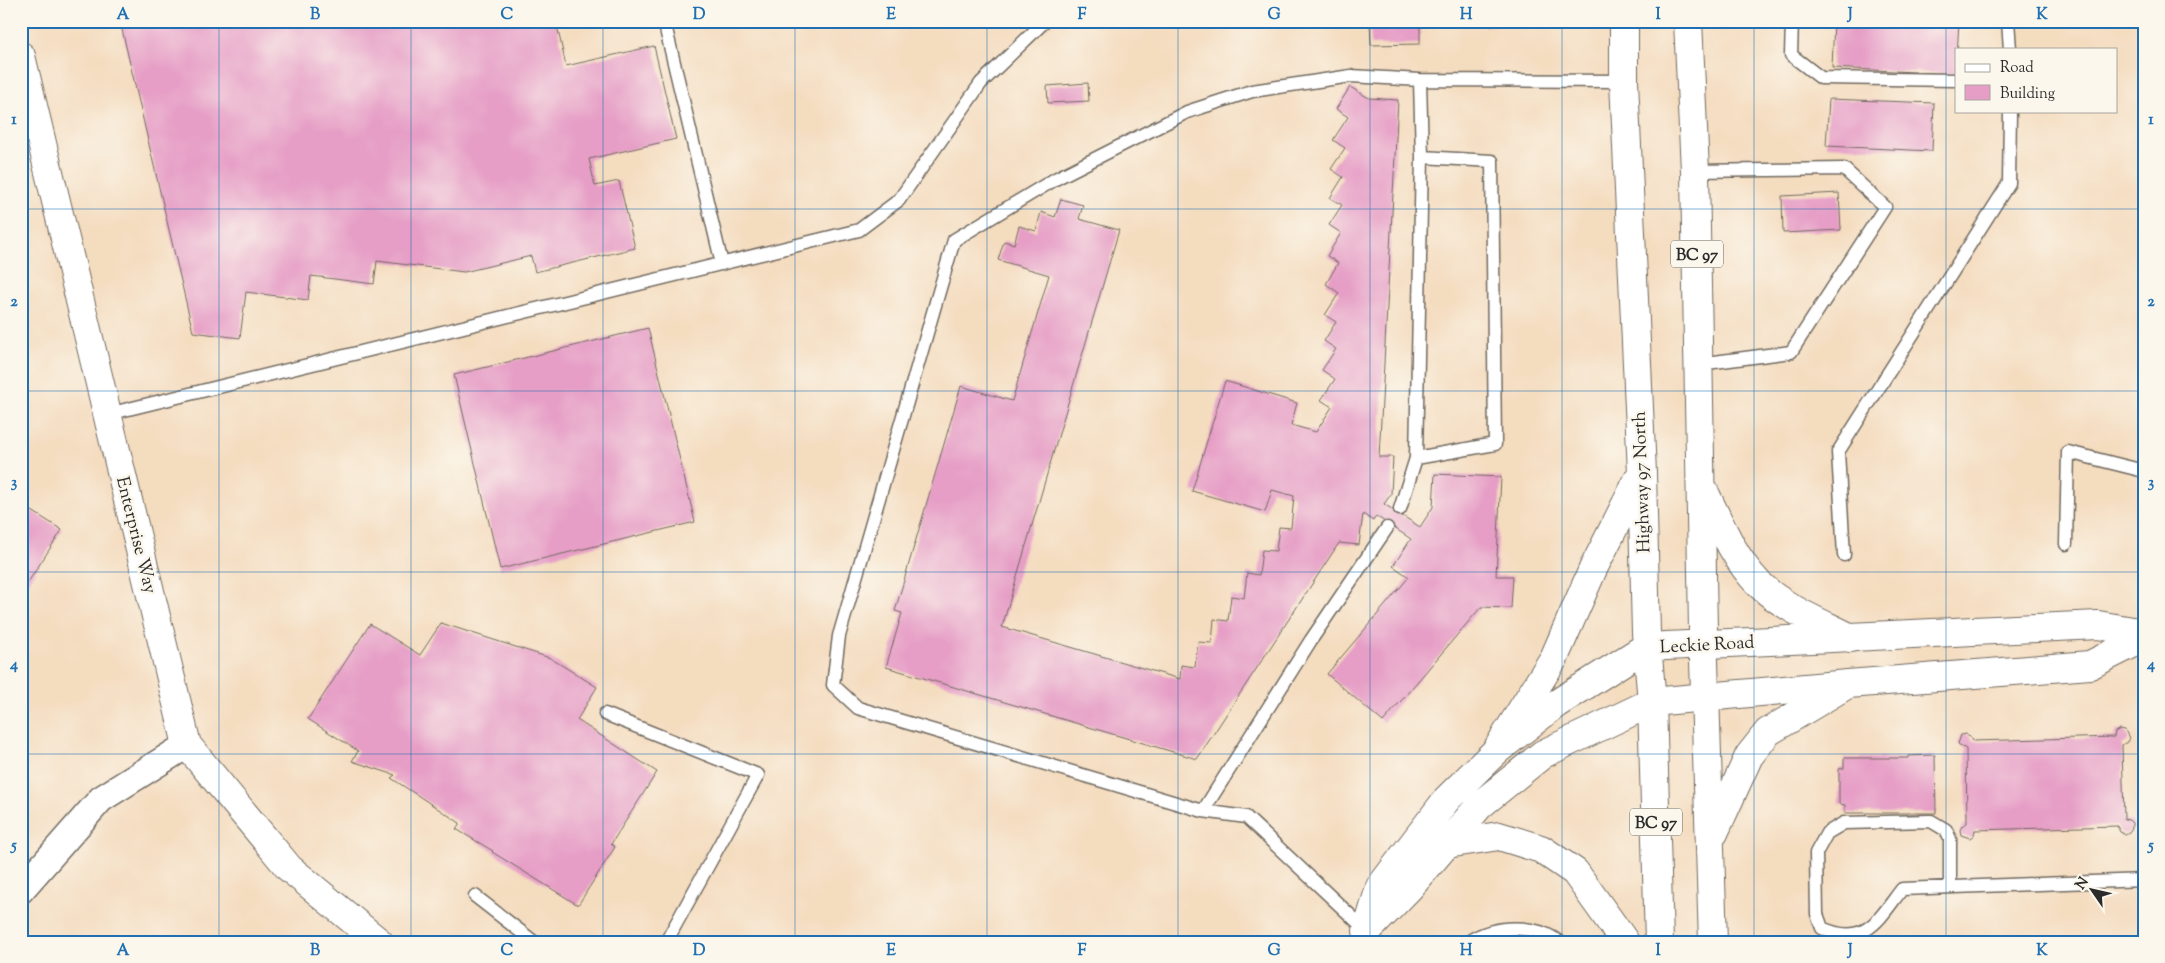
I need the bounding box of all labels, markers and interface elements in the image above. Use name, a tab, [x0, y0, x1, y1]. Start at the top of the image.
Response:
text: A	[117, 4, 130, 27]
text: B	[310, 4, 320, 27]
text: C	[501, 4, 514, 27]
text: D	[693, 4, 706, 27]
text: E	[886, 4, 896, 27]
text: F	[1078, 4, 1087, 27]
text: G	[1267, 4, 1281, 27]
text: H	[1460, 4, 1473, 27]
text: I	[1655, 4, 1661, 27]
text: J	[1846, 4, 1853, 27]
text: K	[2036, 4, 2048, 27]
legend	[1955, 48, 2118, 112]
text: Road	[2000, 58, 2034, 79]
text: Building	[2000, 84, 2055, 105]
text: 1	[11, 109, 17, 132]
text: 1	[2148, 109, 2154, 132]
road number: BC 97	[1671, 240, 1723, 268]
text: 2	[10, 291, 18, 314]
text: 2	[2147, 291, 2155, 314]
street label: Highway 97 North	[1628, 410, 1658, 553]
text: 3	[11, 472, 18, 495]
text: 3	[2148, 472, 2155, 495]
street label: Enterprise Way	[108, 474, 162, 597]
street label: Leckie Road	[1659, 631, 1755, 661]
text: 4	[9, 654, 18, 677]
text: 4	[2146, 654, 2155, 677]
road number: BC 97	[1630, 809, 1682, 836]
text: 5	[9, 835, 17, 858]
text: 5	[2146, 835, 2154, 858]
north arrow	[2068, 866, 2118, 916]
text: N	[2071, 874, 2094, 894]
text: A	[117, 940, 130, 963]
text: B	[310, 940, 320, 963]
text: C	[501, 940, 514, 963]
text: D	[693, 940, 706, 963]
text: E	[886, 940, 896, 963]
text: F	[1078, 940, 1087, 963]
text: G	[1267, 940, 1281, 963]
text: H	[1460, 940, 1473, 963]
text: I	[1655, 940, 1661, 963]
text: J	[1846, 940, 1853, 963]
text: K	[2036, 940, 2048, 963]

